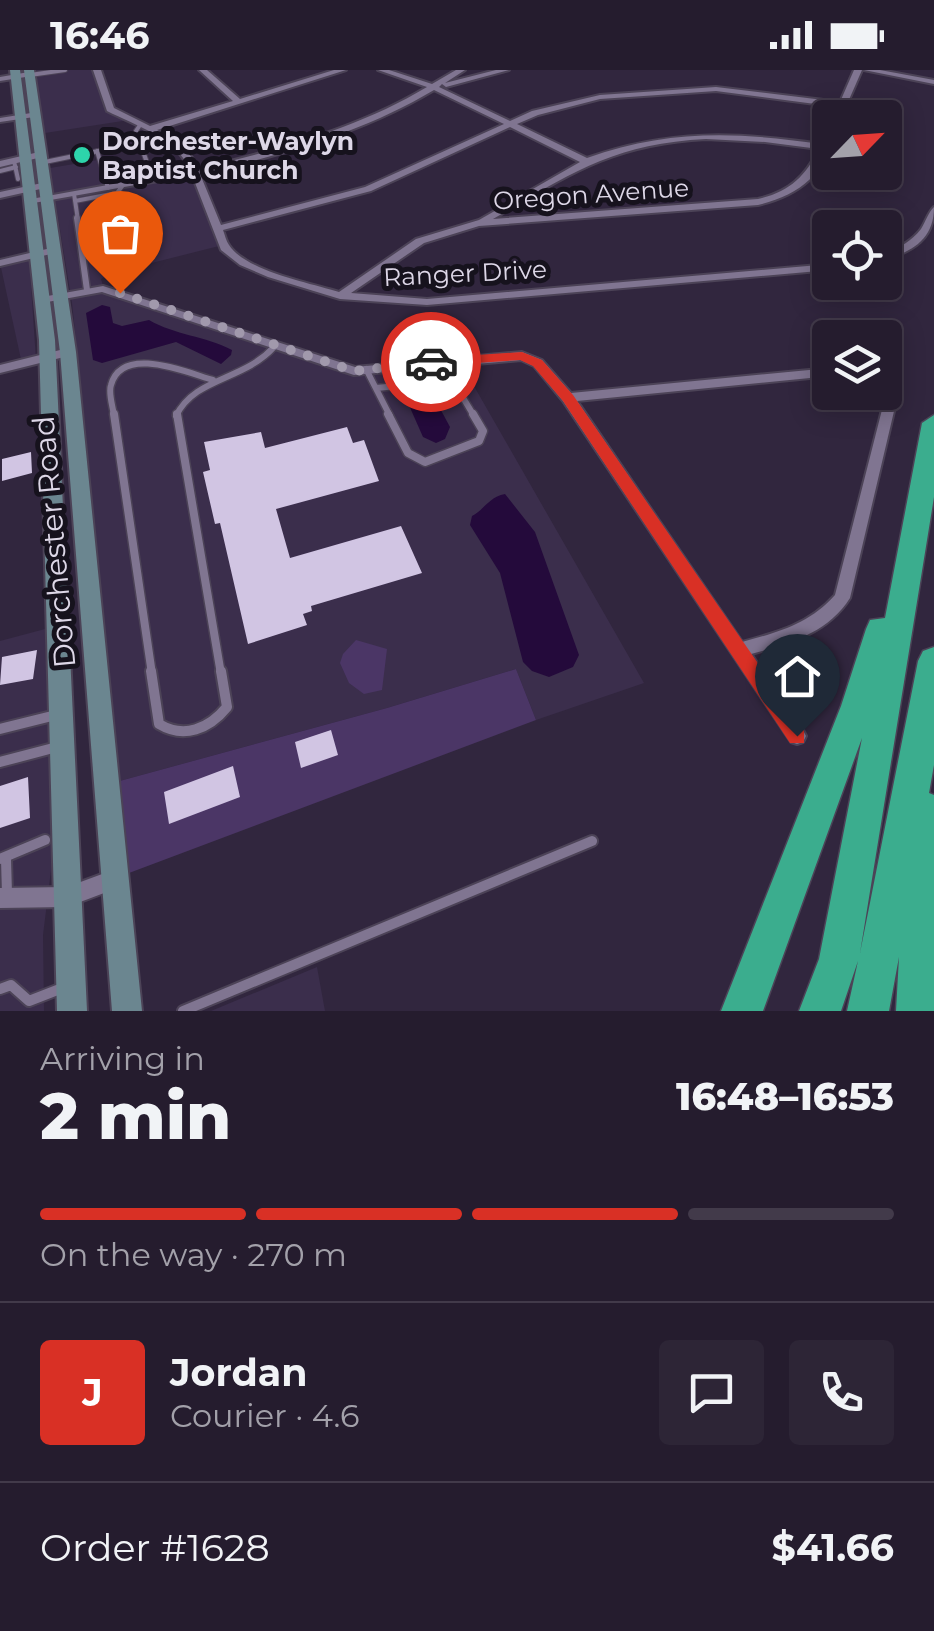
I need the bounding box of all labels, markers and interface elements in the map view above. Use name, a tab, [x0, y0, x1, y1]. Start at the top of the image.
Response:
text: 16:46	[50, 12, 149, 59]
north arrow	[812, 100, 902, 190]
map controls	[812, 100, 902, 410]
place label: Dorchester-Waylyn Baptist Church	[102, 126, 354, 185]
marker: Dorchester-Waylyn Baptist Church	[71, 144, 93, 166]
street label: Oregon Avenue	[492, 172, 690, 216]
pin	[78, 191, 163, 294]
icon: bag	[93, 206, 148, 261]
button: locate	[812, 210, 902, 300]
street label: Ranger Drive	[382, 254, 548, 292]
courier	[381, 312, 481, 412]
button: layers	[812, 320, 902, 410]
icon: car	[404, 335, 459, 390]
street label: Dorchester Road	[25, 414, 83, 670]
pin	[755, 634, 840, 737]
icon: home	[770, 649, 825, 704]
text: Arriving in	[40, 1039, 205, 1078]
text: 16:48–16:53	[676, 1073, 894, 1120]
text: 2 min	[40, 1076, 231, 1155]
text: On the way · 270 m	[40, 1235, 347, 1274]
button: chat	[659, 1340, 764, 1445]
button: phone	[789, 1340, 894, 1445]
text: Jordan	[170, 1349, 308, 1396]
text: J	[82, 1369, 103, 1416]
text: Courier · 4.6	[170, 1396, 359, 1435]
text: Order #1628	[40, 1524, 270, 1571]
text: $41.66	[771, 1524, 894, 1571]

